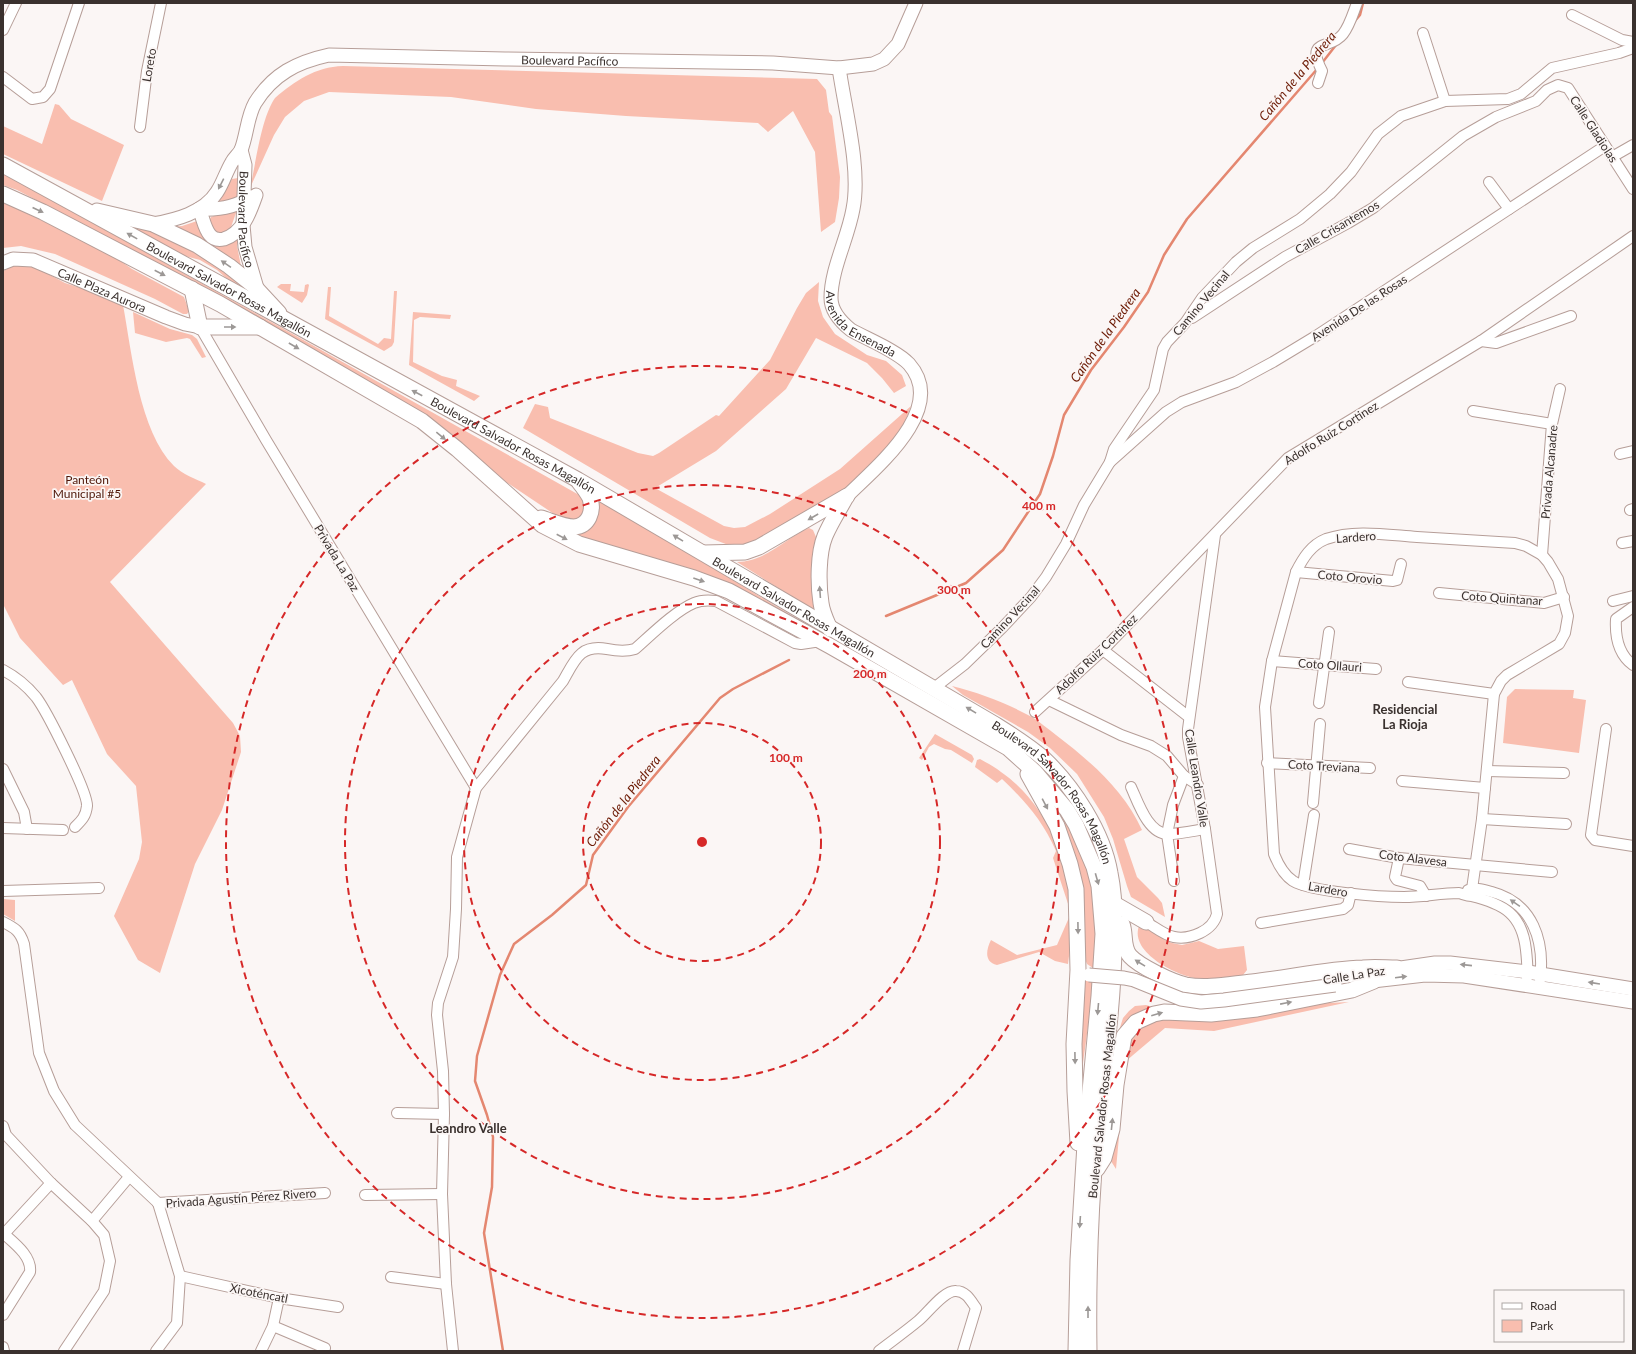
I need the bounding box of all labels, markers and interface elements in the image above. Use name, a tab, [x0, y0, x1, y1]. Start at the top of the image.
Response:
water label: Cañón de la Piedrera	[1255, 28, 1339, 124]
street label: Loreto	[139, 47, 159, 83]
street label: Boulevard Pacífico	[521, 52, 619, 68]
street label: Calle Gladiolas	[1567, 93, 1621, 165]
street label: Boulevard Pacífico	[235, 171, 258, 269]
one-way arrow	[218, 178, 224, 190]
street label: Calle Crisantemos	[1292, 197, 1382, 257]
one-way arrow	[33, 207, 44, 213]
one-way arrow	[126, 232, 138, 239]
street label: Boulevard Salvador Rosas Magallón	[144, 238, 314, 340]
one-way arrow	[221, 260, 231, 268]
street label: Calle Plaza Aurora	[55, 264, 149, 315]
street label: Camino Vecinal	[1169, 267, 1233, 339]
one-way arrow	[155, 270, 166, 276]
street label: Avenida De las Rosas	[1308, 271, 1410, 345]
water label: Cañón de la Piedrera	[1066, 284, 1144, 385]
street label: Avenida Ensenada	[823, 290, 899, 360]
one-way arrow	[224, 324, 237, 330]
one-way arrow	[288, 343, 300, 350]
one-way arrow	[411, 390, 423, 396]
street label: Boulevard Salvador Rosas Magallón	[428, 393, 599, 496]
street label: Adolfo Ruiz Cortinez	[1281, 398, 1381, 468]
street label: Privada Alcanadre	[1537, 424, 1561, 520]
one-way arrow	[435, 432, 446, 440]
park label: Panteón Municipal #5	[53, 472, 121, 501]
text: 400 m	[1022, 498, 1056, 513]
one-way arrow	[807, 513, 819, 520]
street label: Privada La Paz	[311, 522, 363, 595]
street label: Lardero	[1335, 528, 1377, 546]
one-way arrow	[556, 533, 568, 540]
one-way arrow	[672, 534, 684, 541]
street label: Boulevard Salvador Rosas Magallón	[710, 553, 878, 660]
street label: Coto Orovio	[1317, 567, 1383, 587]
one-way arrow	[693, 577, 705, 583]
text: 300 m	[937, 582, 971, 597]
street label: Camino Vecinal	[977, 582, 1043, 652]
one-way arrow	[817, 586, 824, 598]
street label: Coto Quintanar	[1461, 588, 1544, 608]
street label: Adolfo Ruiz Cortinez	[1052, 611, 1141, 697]
street label: Coto Ollauri	[1298, 655, 1362, 675]
text: 200 m	[853, 666, 887, 681]
district label: Residencial La Rioja	[1373, 701, 1437, 732]
one-way arrow	[966, 706, 976, 714]
street label: Boulevard Salvador Rosas Magallón	[989, 717, 1115, 866]
street label: Calle Leandro Valle	[1182, 728, 1212, 828]
text: 100 m	[769, 750, 803, 765]
water label: Cañón de la Piedrera	[582, 752, 664, 850]
street label: Coto Treviana	[1288, 757, 1360, 775]
one-way arrow	[1042, 798, 1048, 809]
centre of rings	[695, 835, 709, 849]
street label: Coto Alavesa	[1378, 846, 1448, 870]
one-way arrow	[1094, 874, 1100, 886]
street label: Lardero	[1307, 878, 1349, 900]
one-way arrow	[1509, 899, 1520, 907]
one-way arrow	[1075, 922, 1081, 935]
one-way arrow	[1135, 959, 1145, 967]
one-way arrow	[1460, 962, 1472, 968]
street label: Calle La Paz	[1322, 963, 1387, 987]
one-way arrow	[1395, 974, 1407, 981]
one-way arrow	[1588, 980, 1601, 986]
one-way arrow	[1279, 1000, 1292, 1006]
one-way arrow	[1095, 1003, 1102, 1015]
one-way arrow	[1151, 1011, 1163, 1017]
street label: Boulevard Salvador Rosas Magallón	[1085, 1013, 1119, 1199]
one-way arrow	[1072, 1052, 1078, 1065]
one-way arrow	[1109, 1118, 1116, 1130]
district label: Leandro Valle	[429, 1120, 507, 1136]
street label: Privada Agustín Pérez Rivero	[165, 1185, 317, 1211]
one-way arrow	[1077, 1216, 1084, 1228]
street label: Xicoténcatl	[229, 1280, 289, 1306]
legend	[1494, 1290, 1624, 1342]
text: Road	[1530, 1298, 1557, 1313]
one-way arrow	[1085, 1305, 1091, 1318]
text: Park	[1530, 1318, 1554, 1333]

